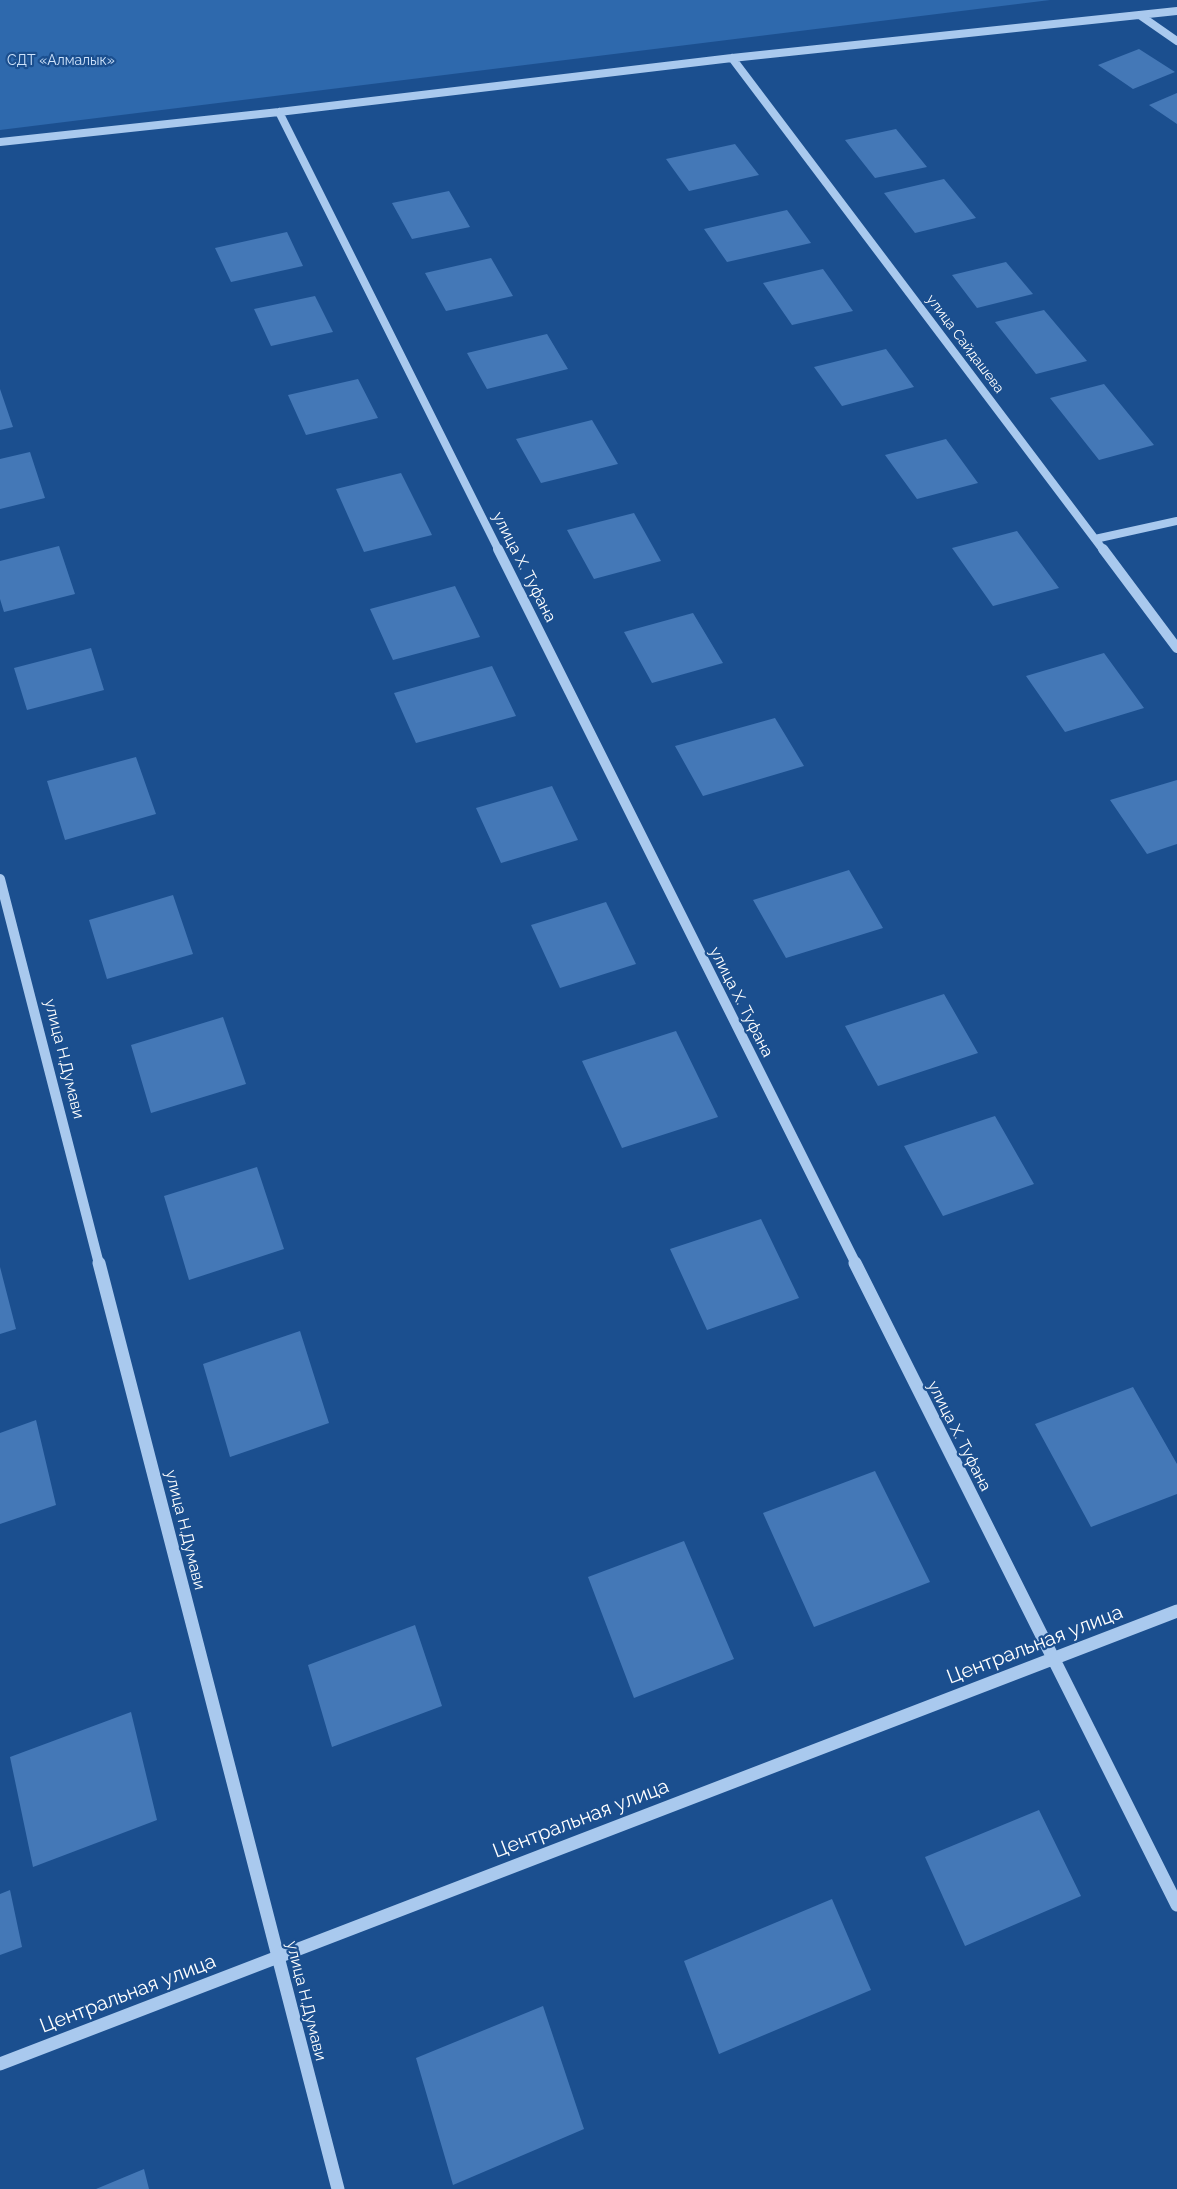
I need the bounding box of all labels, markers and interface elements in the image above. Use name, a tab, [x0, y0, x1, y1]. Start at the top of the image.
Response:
park label: СДТ «Алмалык»	[7, 53, 115, 69]
street label: улица Сайдашева	[922, 291, 1008, 397]
street label: улица Х. Туфана	[488, 509, 560, 625]
street label: улица Х. Туфана	[705, 944, 777, 1060]
street label: улица Н.Думави	[40, 997, 88, 1121]
street label: улица Х. Туфана	[923, 1378, 995, 1494]
street label: улица Н.Думави	[161, 1468, 209, 1592]
street label: Центральная улица	[944, 1600, 1126, 1690]
street label: Центральная улица	[490, 1774, 672, 1864]
street label: улица Н.Думави	[282, 1939, 330, 2063]
street label: Центральная улица	[37, 1949, 219, 2039]

